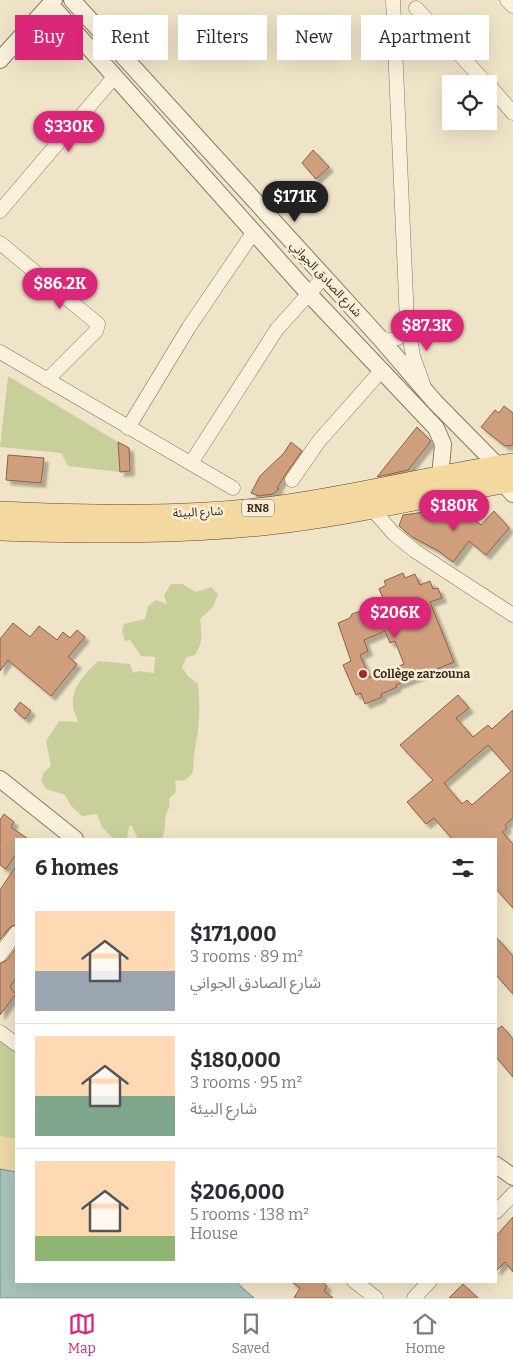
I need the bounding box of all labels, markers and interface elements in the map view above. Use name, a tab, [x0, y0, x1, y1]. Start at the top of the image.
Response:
chip: Buy	[15, 15, 83, 60]
chip: Rent	[93, 15, 168, 60]
chip: Filters	[178, 15, 267, 60]
chip: New	[277, 15, 351, 60]
chip: Apartment	[361, 15, 489, 60]
map controls	[442, 75, 497, 130]
button: locate	[442, 75, 497, 130]
pin: $330K	[34, 110, 104, 153]
text: $330K	[44, 117, 94, 136]
pin: $171K	[260, 180, 330, 223]
text: $171K	[273, 187, 317, 206]
street label: شارع الصادق الجواني	[285, 238, 365, 322]
pin: $86.2K	[19, 268, 101, 310]
text: $86.2K	[33, 274, 87, 293]
pin: $87.3K	[386, 310, 468, 352]
text: $87.3K	[402, 316, 452, 335]
pin: $180K	[419, 490, 489, 532]
text: $180K	[430, 496, 478, 515]
road number: RN8	[242, 499, 274, 516]
street label: شارع البيئة	[173, 504, 224, 522]
pin: $206K	[360, 596, 430, 639]
text: $206K	[370, 603, 420, 622]
place label: Collège zarzouna	[373, 667, 470, 681]
marker: Collège zarzouna	[357, 668, 369, 680]
icon: filters	[449, 854, 477, 882]
text: 6 homes	[35, 855, 119, 881]
text: $171,000	[190, 921, 277, 947]
icon: home	[75, 931, 135, 991]
text: 3 rooms · 89 m²	[190, 947, 303, 966]
text: شارع الصادق الجواني	[190, 973, 321, 992]
text: $180,000	[190, 1047, 281, 1073]
icon: home	[75, 1056, 135, 1116]
text: 3 rooms · 95 m²	[190, 1073, 302, 1092]
text: شارع البيئة	[190, 1099, 257, 1118]
text: $206,000	[190, 1179, 285, 1205]
icon: home	[75, 1181, 135, 1241]
text: 5 rooms · 138 m²	[190, 1205, 309, 1224]
text: House	[190, 1224, 238, 1243]
tab: Map	[68, 1310, 96, 1357]
tab: Saved	[231, 1310, 270, 1357]
tab: Home	[405, 1310, 445, 1357]

